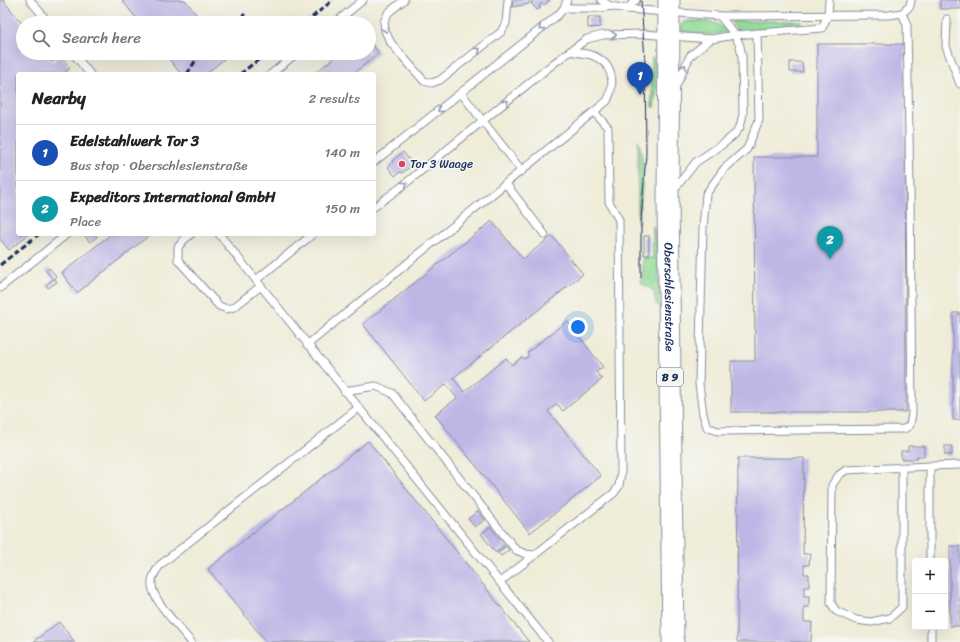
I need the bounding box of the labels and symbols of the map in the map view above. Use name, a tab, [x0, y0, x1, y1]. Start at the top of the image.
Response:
one-way arrow	[539, 24, 546, 31]
one-way arrow	[381, 27, 390, 34]
one-way arrow	[611, 30, 617, 39]
one-way arrow	[474, 47, 481, 54]
pin: 1	[627, 62, 653, 95]
one-way arrow	[679, 64, 687, 71]
one-way arrow	[502, 99, 509, 106]
one-way arrow	[438, 105, 445, 112]
place label: Tor 3 Waage	[410, 153, 473, 175]
marker: Tor 3 Waage	[397, 159, 407, 169]
one-way arrow	[401, 181, 408, 188]
pin: 2	[817, 226, 843, 259]
street label: Oberschlesienstraße	[658, 242, 681, 352]
your location	[568, 317, 588, 337]
road number: B 9	[657, 368, 683, 386]

